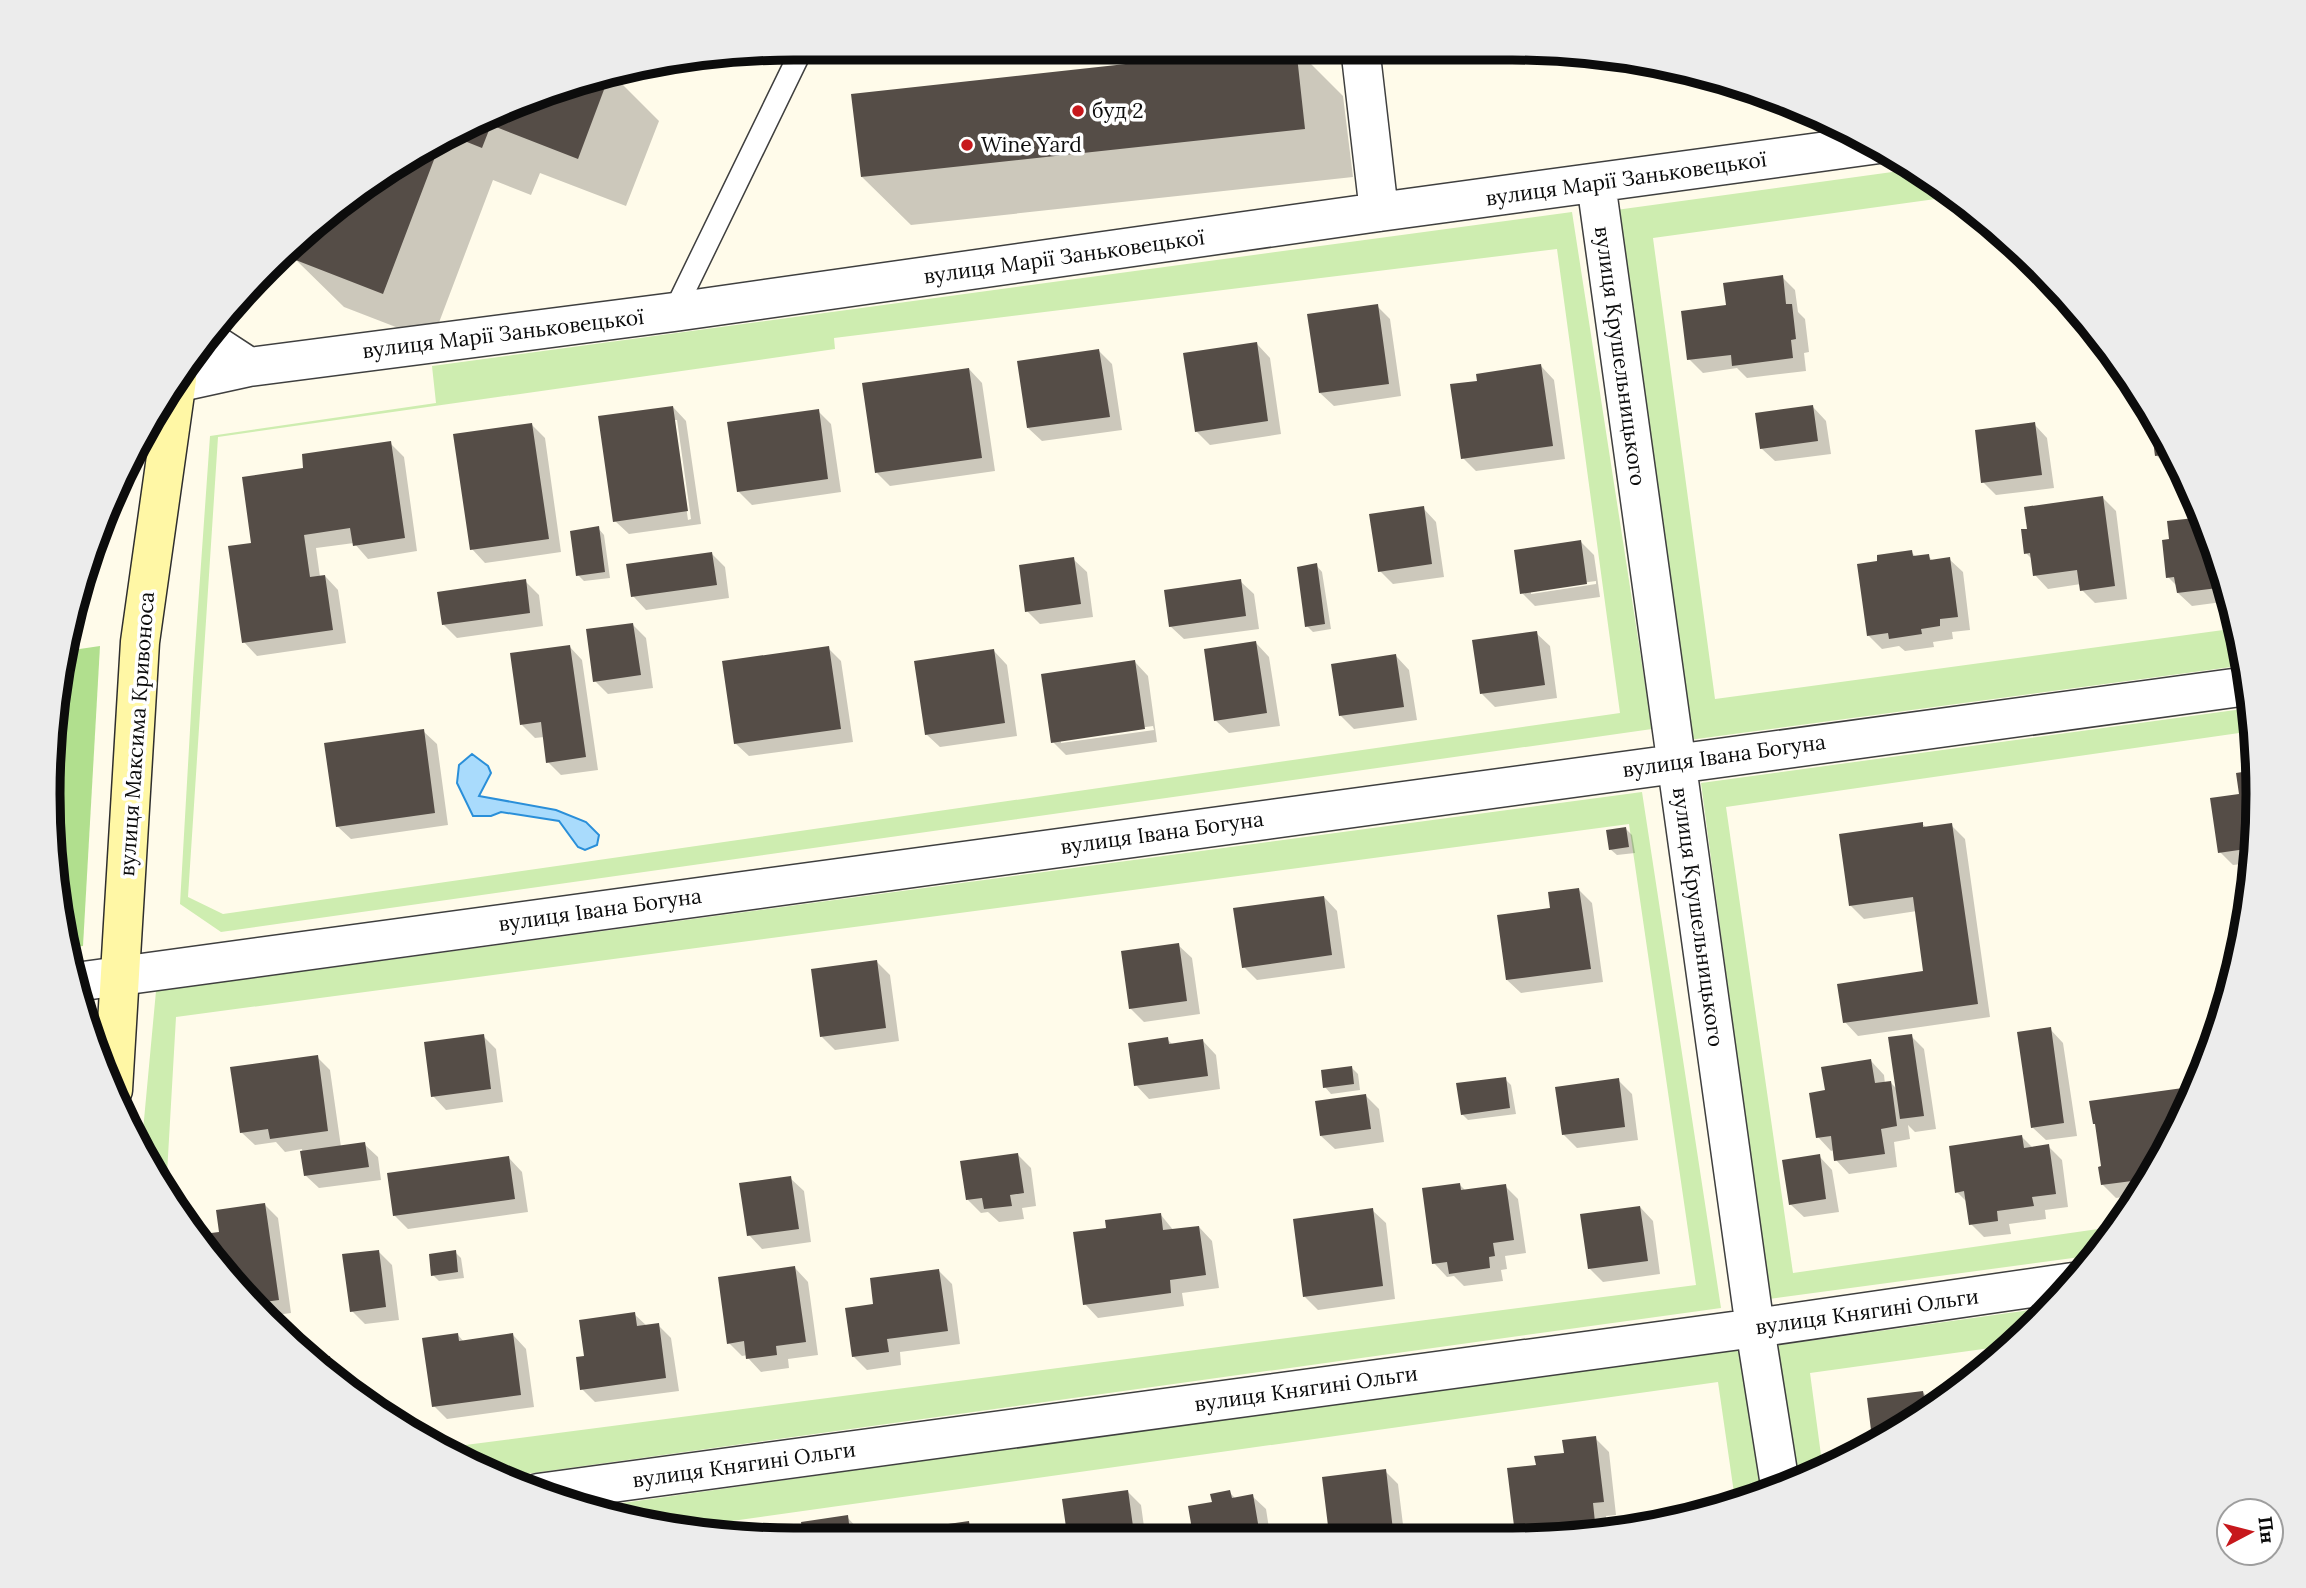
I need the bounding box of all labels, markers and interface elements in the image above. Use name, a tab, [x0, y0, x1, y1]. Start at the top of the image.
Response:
place label: буд 2	[1092, 97, 1144, 124]
marker: буд 2	[1070, 103, 1086, 119]
place label: Wine Yard	[981, 131, 1082, 158]
marker: Wine Yard	[959, 137, 975, 153]
street label: вулиця Марії Заньковецької	[1484, 145, 1768, 212]
street label: вулиця Марії Заньковецької	[922, 223, 1206, 290]
street label: вулиця Крушельницького	[1589, 224, 1652, 487]
street label: вулиця Марії Заньковецької	[361, 303, 645, 364]
street label: вулиця Максима Кривоноса	[113, 590, 160, 877]
street label: вулиця Івана Богуна	[1621, 728, 1827, 783]
street label: вулиця Крушельницького	[1667, 785, 1730, 1048]
street label: вулиця Івана Богуна	[1059, 805, 1265, 860]
street label: вулиця Івана Богуна	[497, 882, 703, 937]
street label: вулиця Княгині Ольги	[1754, 1282, 1980, 1341]
street label: вулиця Княгині Ольги	[1193, 1359, 1419, 1418]
street label: вулиця Княгині Ольги	[631, 1435, 857, 1494]
north arrow	[2215, 1497, 2285, 1567]
text: Пн	[2253, 1515, 2280, 1545]

